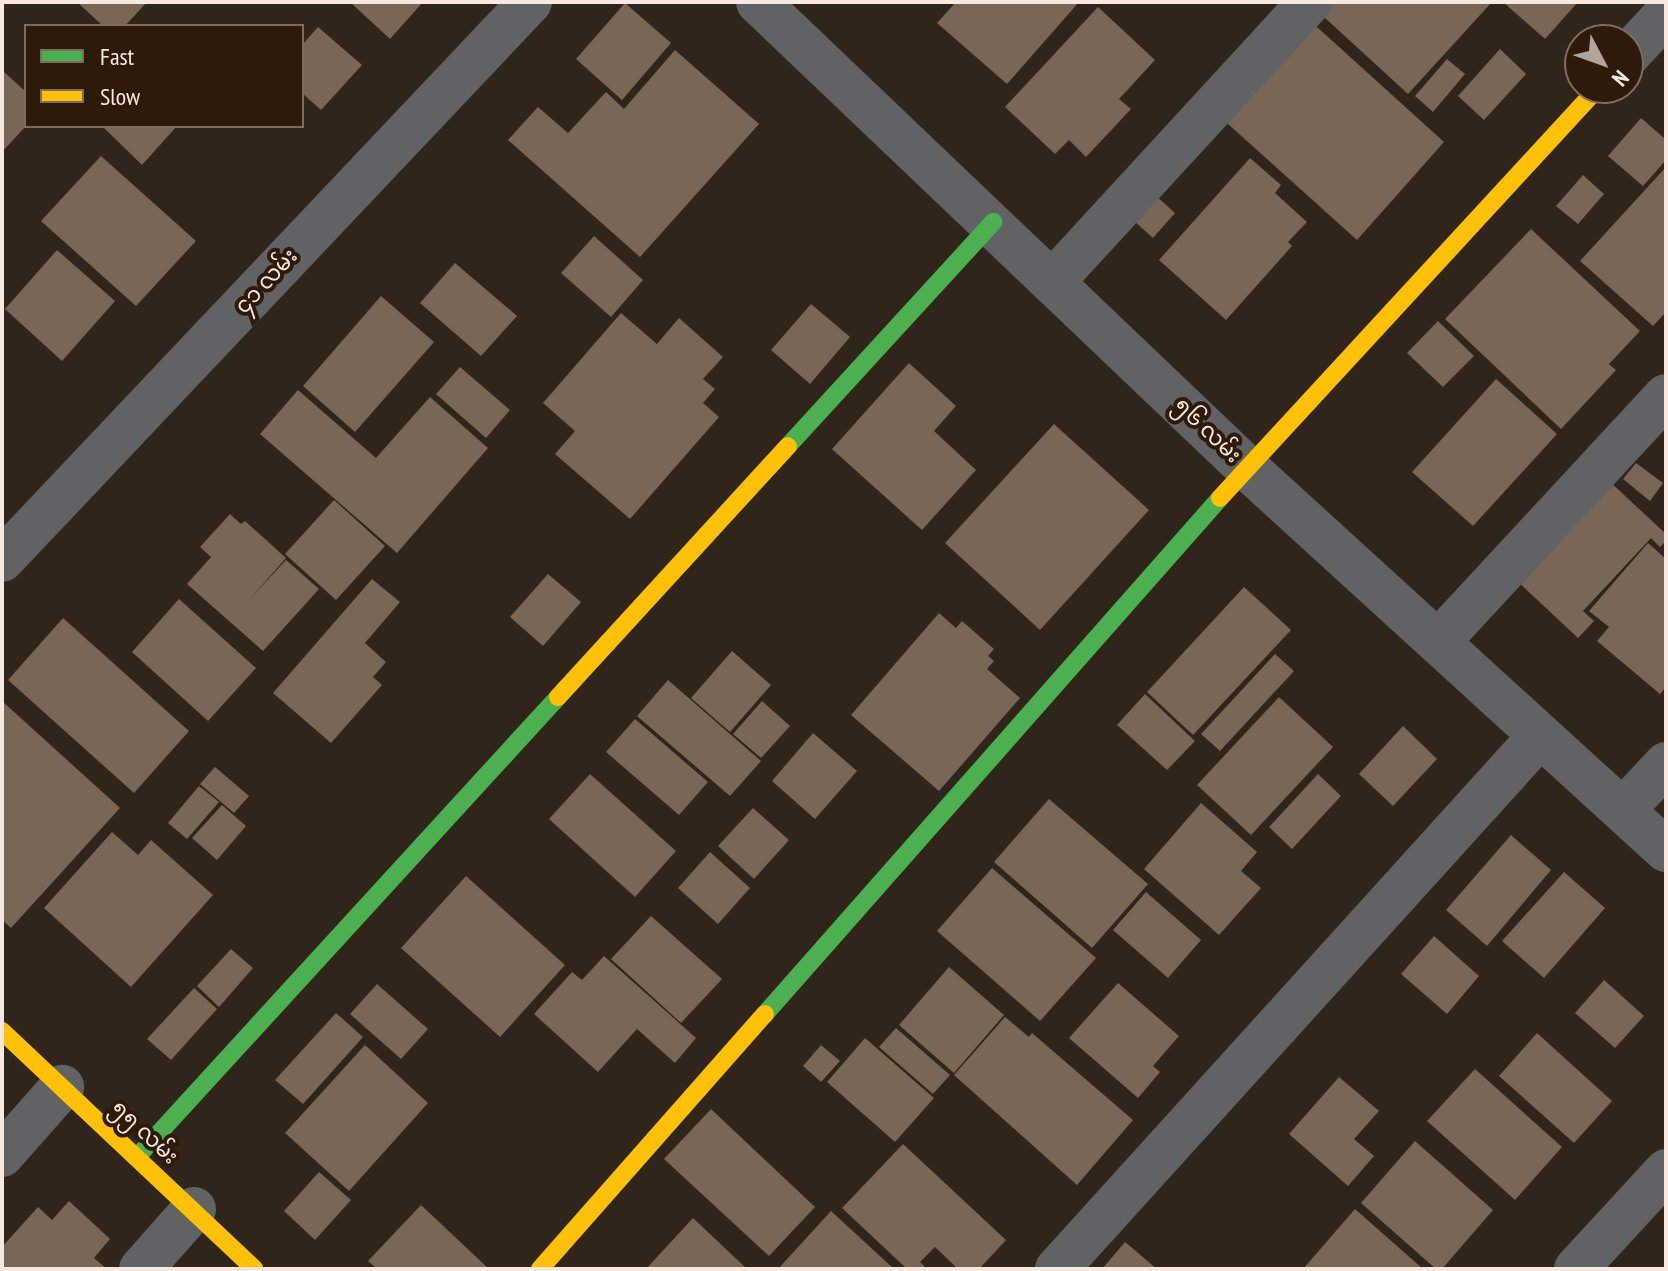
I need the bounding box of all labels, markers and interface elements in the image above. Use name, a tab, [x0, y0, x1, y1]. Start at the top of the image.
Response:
legend	[24, 24, 304, 128]
north arrow	[1564, 24, 1644, 104]
text: Fast	[100, 41, 134, 72]
text: N	[1606, 65, 1635, 92]
text: Slow	[100, 81, 140, 112]
street label: ၄၁ လမ်း	[229, 243, 303, 319]
street label: ၅၆ လမ်း	[1169, 392, 1247, 468]
street label: ၅၅ လမ်း	[106, 1095, 184, 1169]

